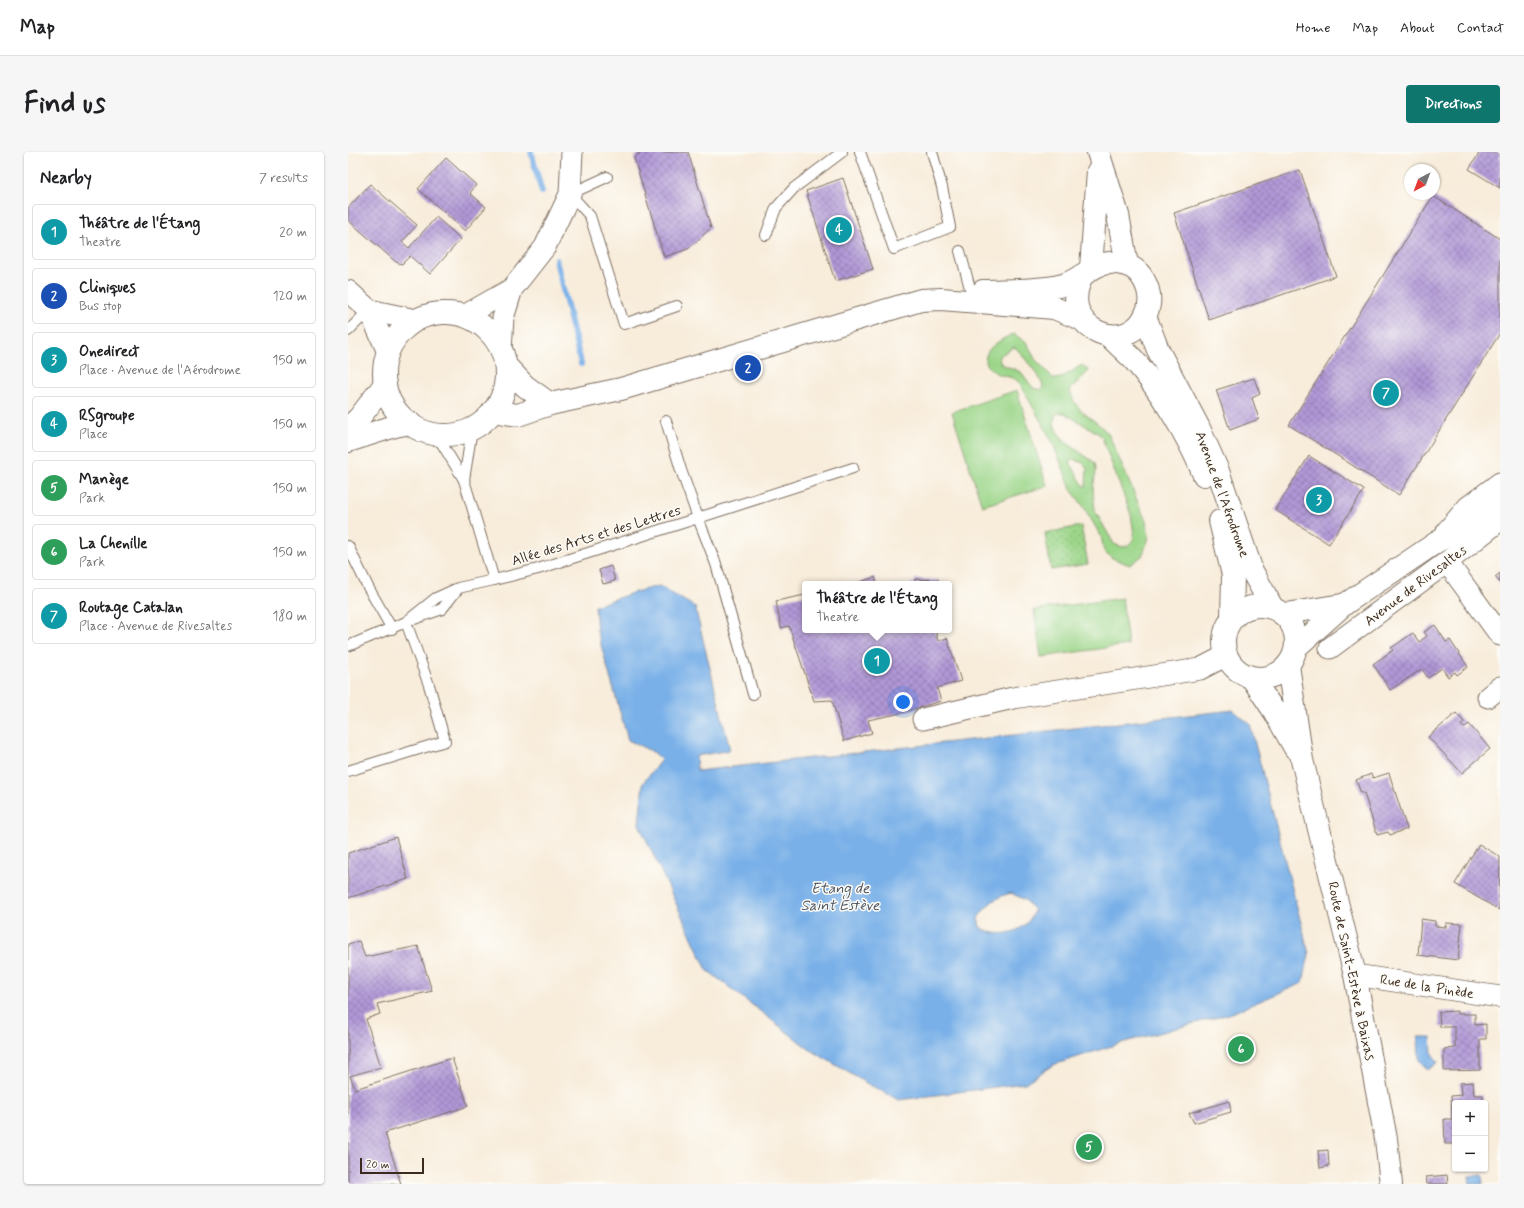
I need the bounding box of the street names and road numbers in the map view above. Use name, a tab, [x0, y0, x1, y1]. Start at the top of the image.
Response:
street label: Avenue de l'Aérodrome	[1191, 429, 1253, 560]
street label: Allée des Arts et des Lettres	[509, 502, 683, 570]
street label: Avenue de Rivesaltes	[1361, 541, 1470, 630]
street label: Route de Saint-Estève à Baixas	[1323, 880, 1379, 1063]
street label: Rue de la Pinède	[1379, 971, 1475, 1003]

